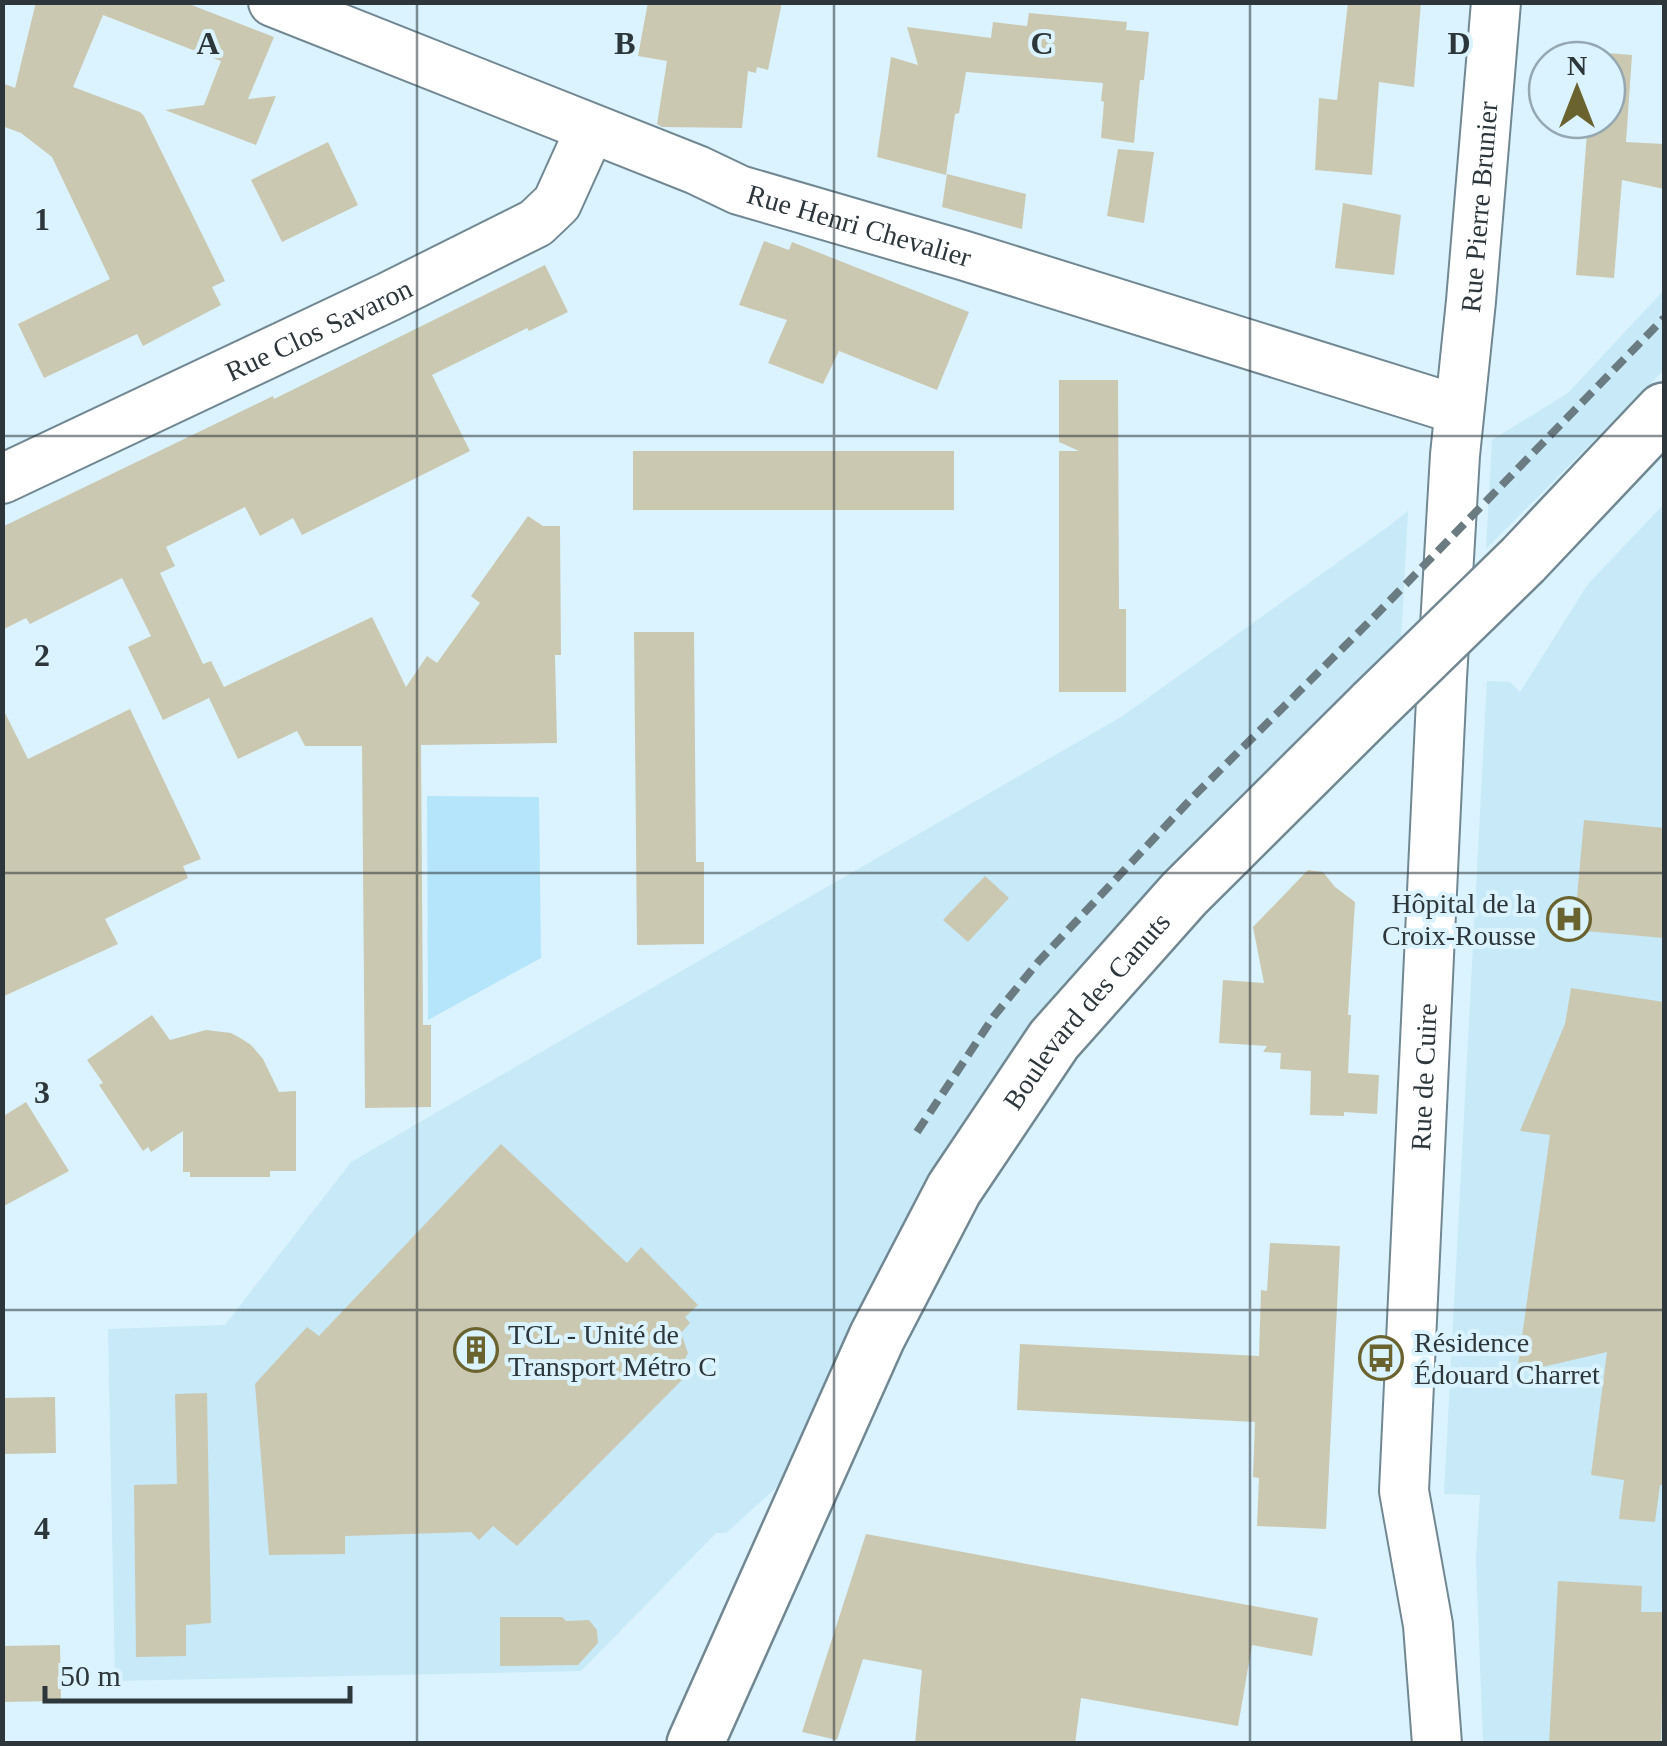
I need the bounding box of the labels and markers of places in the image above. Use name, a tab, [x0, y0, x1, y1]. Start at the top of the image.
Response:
place label: Hôpital de la Croix-Rousse	[1382, 888, 1537, 951]
hospital icon: Hôpital de la Croix-Rousse	[1546, 896, 1592, 942]
place label: TCL - Unité de Transport Métro C	[508, 1319, 717, 1382]
building icon: TCL - Unité de Transport Métro C	[453, 1327, 499, 1373]
place label: Résidence Édouard Charret	[1414, 1327, 1600, 1390]
bus stop icon: Résidence Édouard Charret	[1358, 1335, 1404, 1381]

